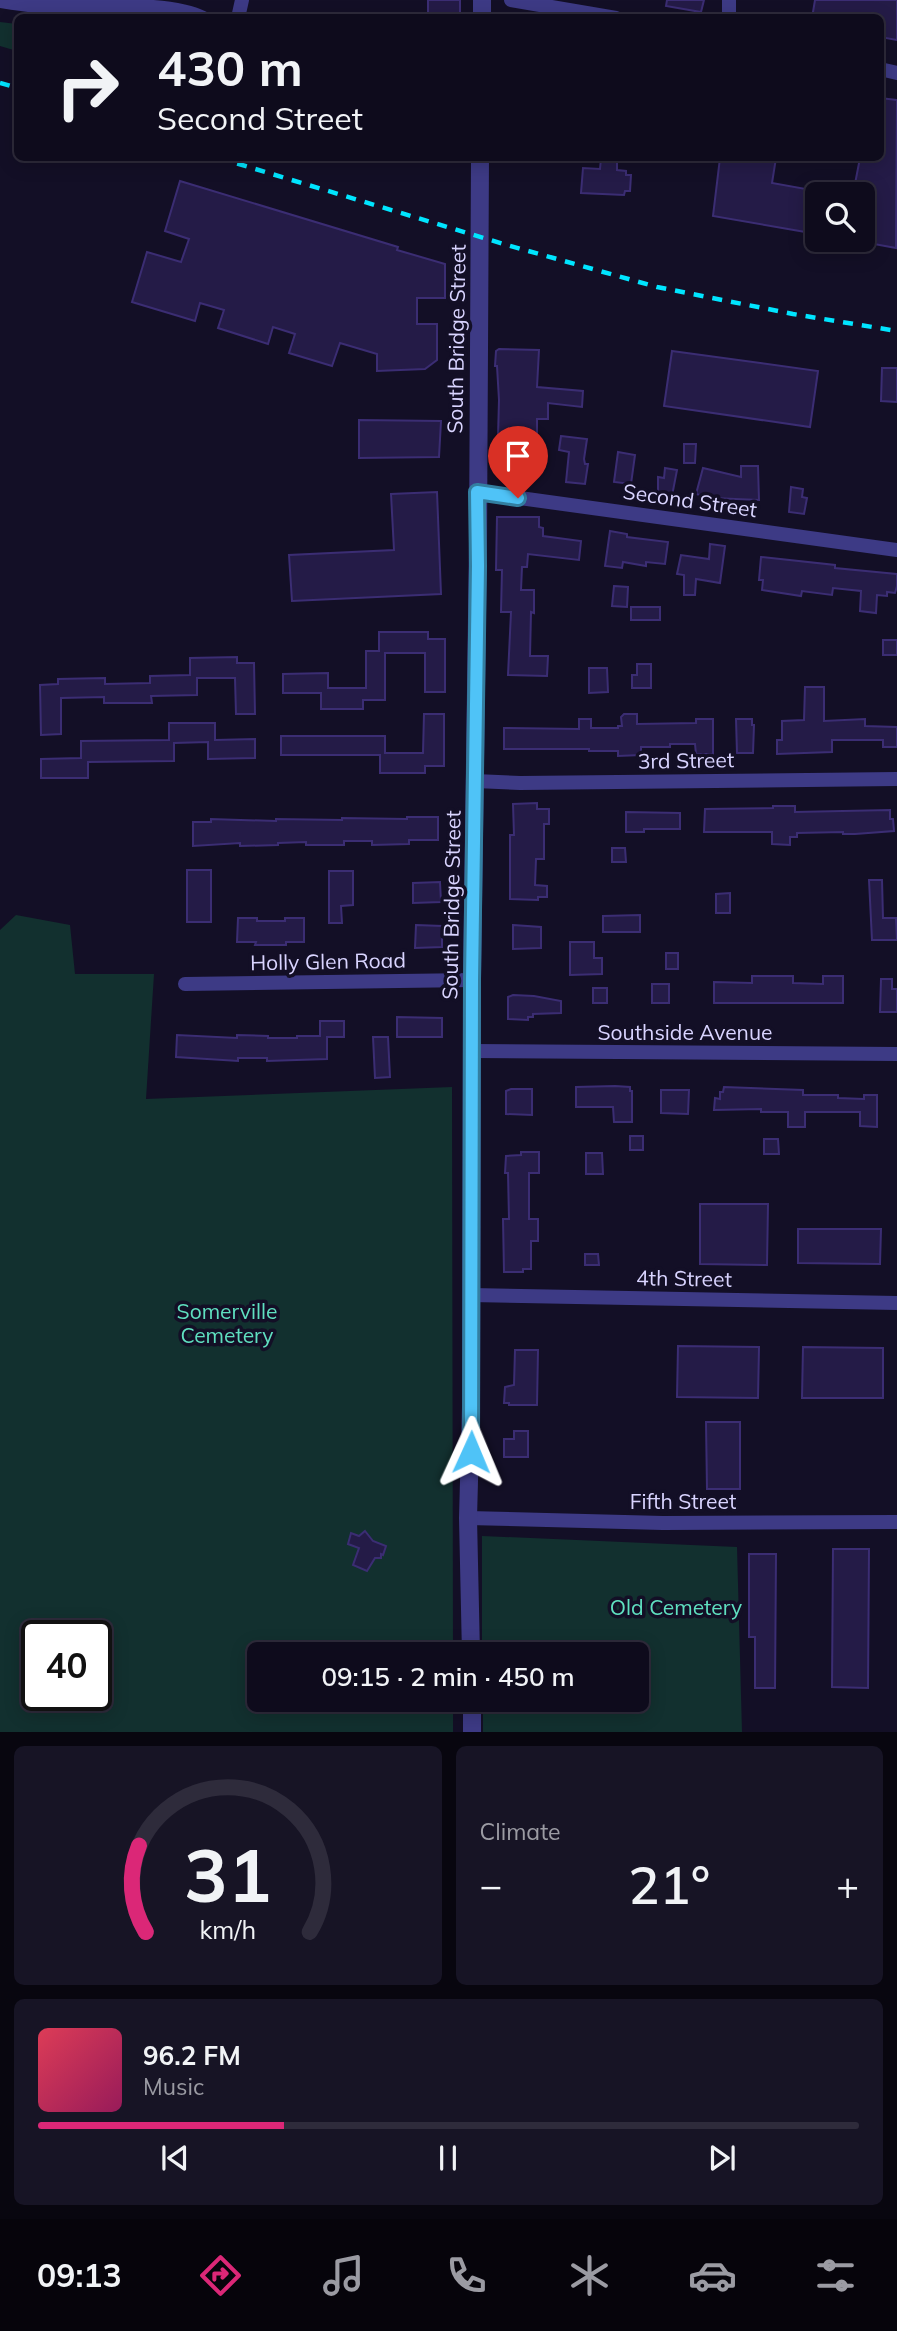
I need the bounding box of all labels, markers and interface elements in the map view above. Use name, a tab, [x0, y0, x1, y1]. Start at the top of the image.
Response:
text: 430 m	[157, 37, 303, 98]
icon: right	[42, 42, 133, 133]
text: Second Street	[157, 98, 363, 138]
map controls	[805, 182, 875, 252]
button: search	[805, 182, 875, 252]
street label: South Bridge Street	[441, 244, 471, 434]
pin	[488, 426, 548, 498]
icon: arrive	[499, 437, 537, 475]
street label: Second Street	[621, 478, 759, 522]
street label: 3rd Street	[638, 746, 734, 774]
street label: South Bridge Street	[436, 810, 466, 1000]
street label: Holly Glen Road	[250, 947, 406, 975]
street label: Southside Avenue	[598, 1019, 772, 1045]
street label: 4th Street	[636, 1264, 732, 1292]
park label: Somerville Cemetery	[177, 1298, 277, 1348]
position arrow	[434, 1415, 508, 1489]
street label: Fifth Street	[630, 1488, 736, 1514]
park label: Old Cemetery	[610, 1594, 742, 1620]
speed limit sign: 40	[21, 1620, 112, 1711]
text: 09:15 · 2 min · 450 m	[321, 1660, 575, 1693]
text: Climate	[480, 1817, 561, 1846]
text: 31	[184, 1829, 271, 1920]
text: 21°	[628, 1852, 710, 1917]
text: −	[480, 1861, 502, 1909]
text: +	[836, 1861, 859, 1909]
text: km/h	[199, 1913, 256, 1944]
text: 96.2 FM	[143, 2039, 241, 2072]
text: Music	[143, 2072, 204, 2101]
icon: previous	[156, 2139, 194, 2177]
icon: pause	[429, 2139, 467, 2177]
icon: next	[703, 2139, 741, 2177]
icon: directions	[196, 2251, 245, 2300]
icon: music	[319, 2251, 368, 2300]
icon: phone	[442, 2251, 491, 2300]
icon: climate	[565, 2251, 614, 2300]
icon: car	[688, 2251, 737, 2300]
icon: filters	[811, 2251, 860, 2300]
text: 09:13	[37, 2255, 122, 2295]

